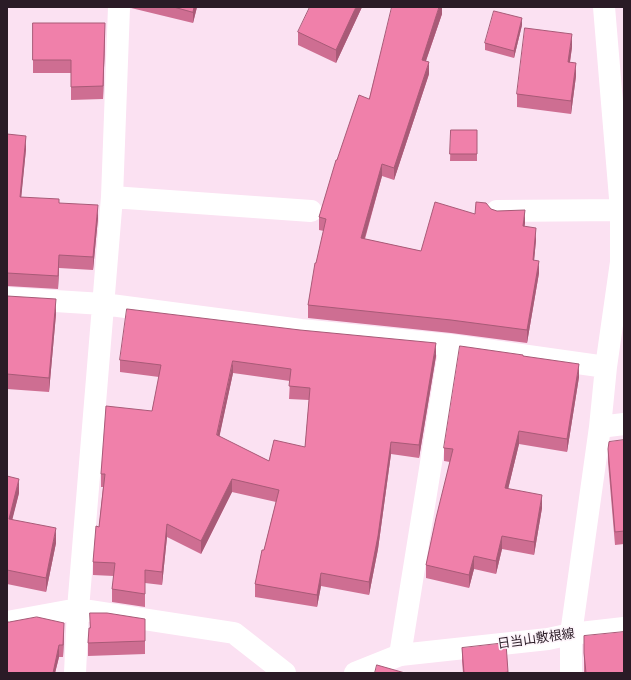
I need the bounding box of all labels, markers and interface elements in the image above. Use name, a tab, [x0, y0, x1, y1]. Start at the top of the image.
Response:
street label: 日当山敷根線	[496, 626, 576, 652]

